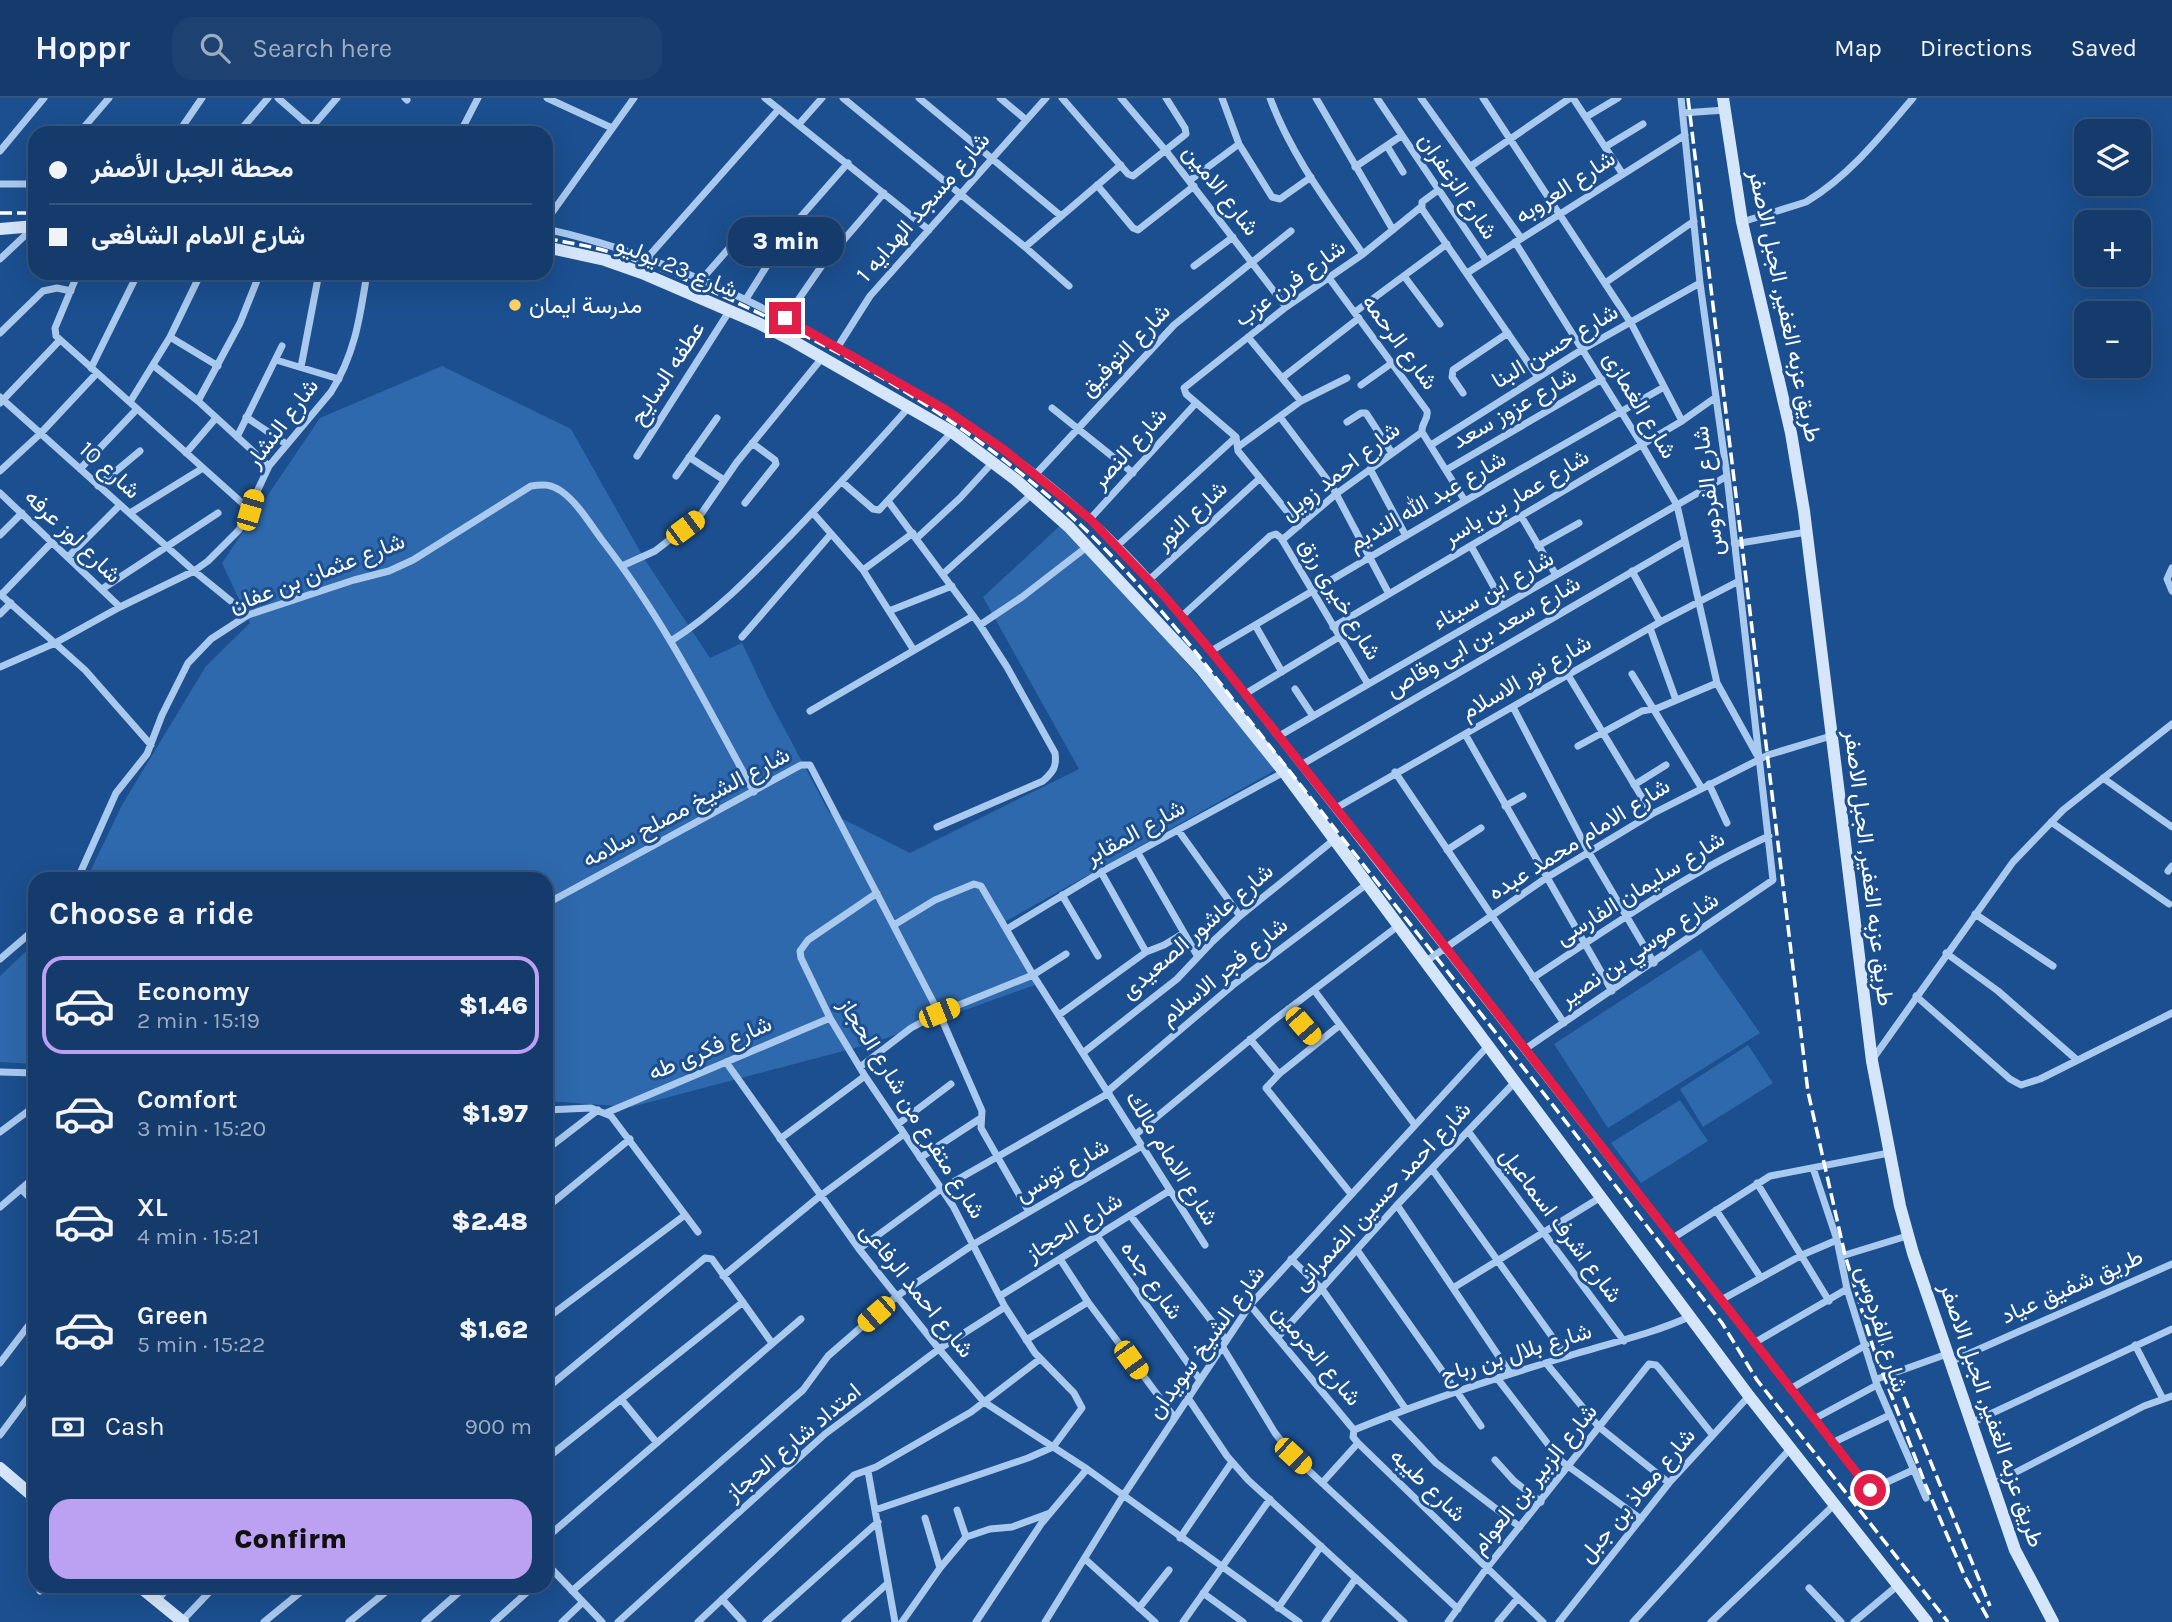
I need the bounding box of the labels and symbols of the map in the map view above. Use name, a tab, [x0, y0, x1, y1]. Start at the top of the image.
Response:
street label: شارع مسجد الهدايه 1	[851, 126, 997, 289]
street label: شارع الزعفران	[1411, 128, 1503, 245]
street label: شارع الامين	[1176, 139, 1265, 242]
street label: شارع العروبه	[1510, 145, 1621, 231]
street label: طريق عزبه الغفير, الجبل الاصفر	[1742, 166, 1827, 445]
callout: 3 min	[727, 216, 843, 266]
street label: شارع 23 يوليو	[611, 230, 742, 306]
street label: شارع فرن عزب	[1229, 234, 1352, 334]
street label: شارع الرحمه	[1355, 289, 1444, 396]
place label: مدرسة ايمان	[529, 292, 642, 320]
marker: مدرسة ايمان	[507, 297, 523, 313]
street label: شارع التوفيق	[1074, 298, 1177, 403]
street label: شارع حسن البنا	[1487, 298, 1624, 396]
route end	[769, 302, 801, 334]
street label: عطفه السايح	[624, 316, 712, 431]
street label: شارع الغمازى	[1596, 347, 1683, 464]
street label: شارع عزوز سعد	[1447, 361, 1582, 456]
street label: شارع النشار	[239, 373, 326, 475]
street label: شارع النصر	[1085, 402, 1174, 496]
street label: شارع احمد زويل	[1275, 416, 1406, 528]
street label: شارع الفردوس	[1687, 424, 1731, 557]
street label: شارع 10	[73, 436, 146, 506]
street label: شارع عمار بن ياسر	[1437, 443, 1595, 553]
street label: شارع عبد الله النديم	[1343, 445, 1512, 559]
street label: شارع النور	[1148, 475, 1234, 558]
street label: شارع لوز عرفه	[18, 483, 127, 590]
car	[235, 487, 266, 533]
car	[662, 507, 709, 549]
street label: شارع عثمان بن عفان	[225, 527, 409, 621]
street label: شارع خيرى رزق	[1291, 533, 1387, 666]
street label: شارع ابن سيناء	[1428, 544, 1559, 637]
street label: شارع سعد بن ابى وقاص	[1381, 569, 1586, 704]
street label: شارع نور الاسلام	[1456, 629, 1597, 727]
street label: طريق عزبه الغفير, الجبل الاصفر	[1838, 727, 1899, 1008]
street label: شارع الشيخ مصلح سلامه	[578, 741, 795, 875]
street label: شارع الامام محمد عبده	[1483, 772, 1676, 908]
street label: شارع المقابر	[1079, 794, 1191, 873]
street label: شارع سليمان الفارسى	[1550, 825, 1731, 953]
street label: شارع عاشور الصعيدى	[1115, 857, 1280, 1006]
street label: شارع موسي بن نصير	[1554, 886, 1726, 1017]
street label: شارع فجر الاسلام	[1155, 911, 1295, 1032]
street label: شارع متفرع من شارع الحجاز	[831, 992, 991, 1225]
car	[916, 995, 963, 1031]
car	[1282, 1003, 1325, 1049]
street label: شارع فكرى طه	[644, 1010, 777, 1088]
street label: شارع الامام مالك	[1118, 1086, 1224, 1231]
street label: شارع احمد حسين الضمرانى	[1287, 1096, 1478, 1297]
street label: شارع تونس	[1010, 1132, 1115, 1209]
street label: شارع اشرف اسماعيل	[1492, 1142, 1628, 1309]
street label: شارع الحجاز	[1020, 1187, 1128, 1270]
street label: شارع احمد الرفاعى	[853, 1217, 980, 1364]
street label: شارع جده	[1113, 1235, 1189, 1326]
street label: طريق شفيق عياد	[1997, 1243, 2148, 1330]
street label: شارع الشيخ سويدان	[1141, 1260, 1272, 1425]
street label: شارع الفردوس	[1848, 1263, 1914, 1396]
street label: طريق عزبه الغفير, الجبل الاصفر	[1933, 1278, 2050, 1551]
car	[854, 1292, 899, 1336]
street label: شارع الحرمين	[1265, 1299, 1367, 1413]
street label: شارع بلال بن رباح	[1437, 1317, 1596, 1391]
car	[1111, 1337, 1152, 1383]
street label: امتداد شارع الحجاز	[719, 1377, 868, 1509]
street label: شارع الزبير بن العوام	[1465, 1398, 1604, 1561]
street label: شارع معاذ بن جبل	[1573, 1422, 1703, 1569]
car	[1271, 1434, 1316, 1478]
street label: شارع طيبه	[1383, 1442, 1472, 1529]
route start	[1854, 1474, 1886, 1506]

